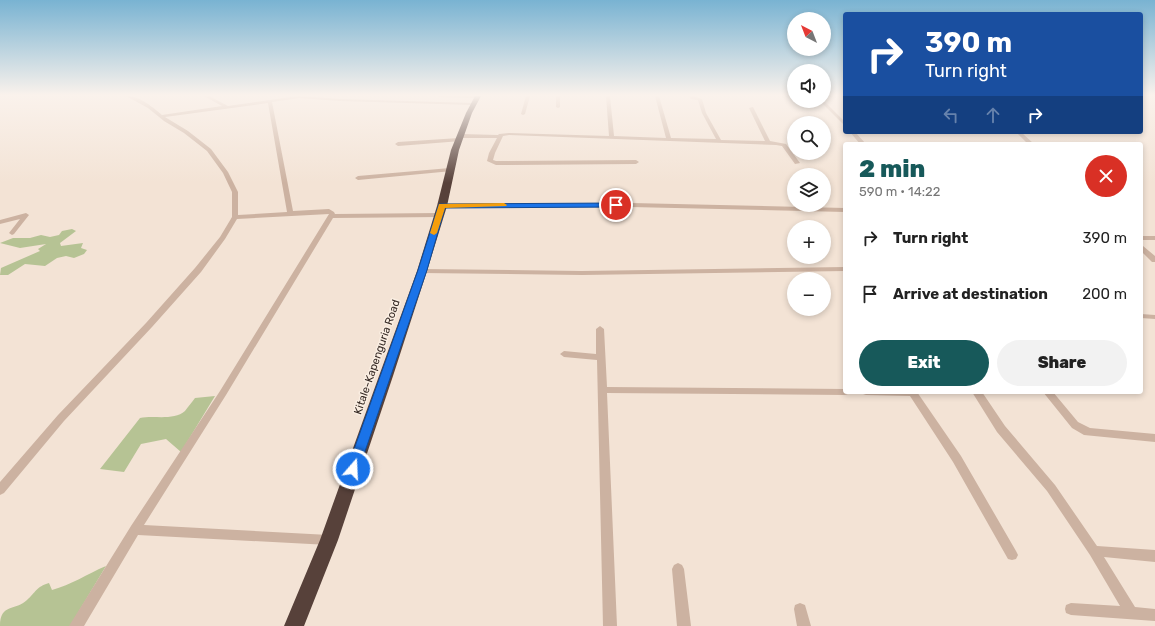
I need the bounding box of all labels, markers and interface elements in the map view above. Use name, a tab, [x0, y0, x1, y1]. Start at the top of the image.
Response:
north arrow	[787, 12, 831, 56]
map controls	[787, 12, 831, 316]
text: 390 m	[925, 26, 1012, 59]
icon: right	[859, 28, 911, 80]
text: Turn right	[925, 60, 1007, 82]
button: sound	[787, 64, 831, 108]
icon: left	[940, 104, 962, 126]
icon: ahead	[982, 104, 1004, 126]
icon: right	[1024, 104, 1046, 126]
button: search	[787, 116, 831, 160]
text: 2 min	[859, 155, 925, 183]
button: close	[1085, 155, 1127, 197]
button: layers	[787, 168, 831, 212]
text: 590 m · 14:22	[859, 184, 940, 199]
pin	[599, 188, 633, 222]
icon: arrive	[605, 194, 627, 216]
button: +	[787, 220, 831, 264]
icon: right	[859, 227, 881, 249]
text: Turn right	[893, 229, 968, 247]
text: 390 m	[1083, 229, 1127, 247]
button: −	[787, 272, 831, 316]
icon: arrive	[859, 283, 881, 305]
text: Arrive at destination	[893, 285, 1048, 303]
text: 200 m	[1082, 285, 1127, 303]
street label: Kitale-Kapenguria Road	[351, 298, 403, 416]
button: Exit	[859, 340, 989, 386]
button: Share	[997, 340, 1127, 386]
position arrow	[332, 448, 374, 490]

